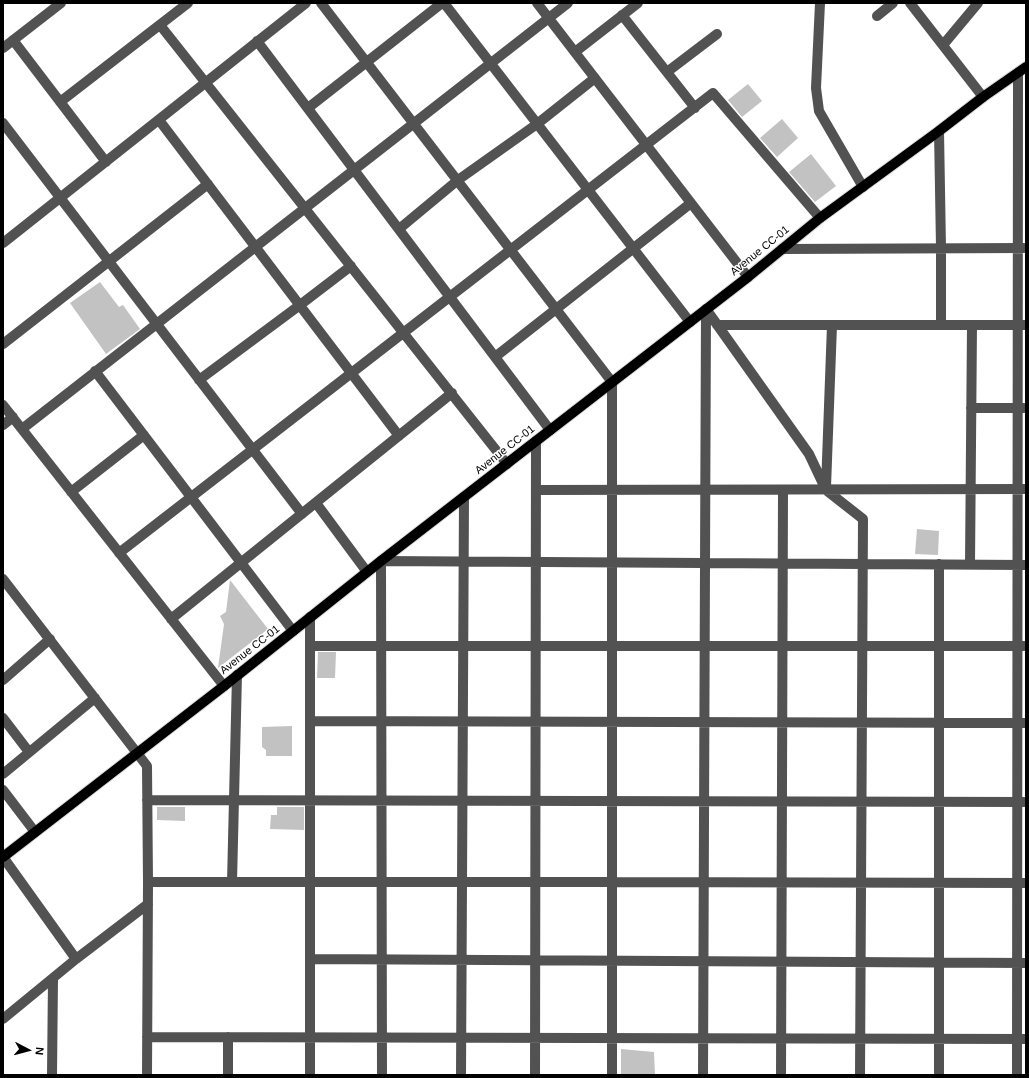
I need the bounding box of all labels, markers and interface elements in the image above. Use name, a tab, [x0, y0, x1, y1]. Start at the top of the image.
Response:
street label: Avenue CC-01	[728, 223, 792, 279]
street label: Avenue CC-01	[473, 423, 537, 477]
street label: Avenue CC-01	[218, 623, 282, 677]
north arrow	[8, 1030, 48, 1070]
text: N	[34, 1047, 46, 1056]

